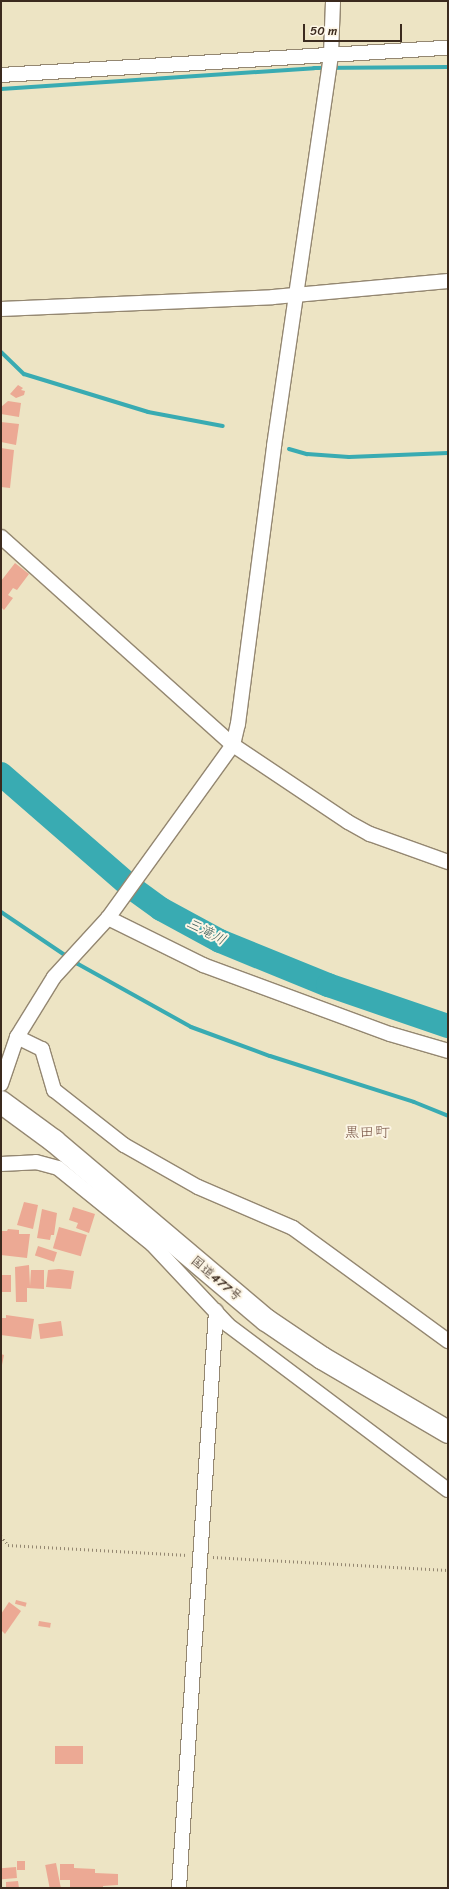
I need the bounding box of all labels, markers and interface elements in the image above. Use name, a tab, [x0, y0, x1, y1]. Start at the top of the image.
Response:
scale bar	[305, 16, 404, 42]
text: 50 m	[310, 20, 337, 42]
water label: 三滝川	[183, 915, 229, 949]
district label: 黒田町	[345, 1124, 389, 1142]
street label: 国道477号	[187, 1253, 245, 1305]

